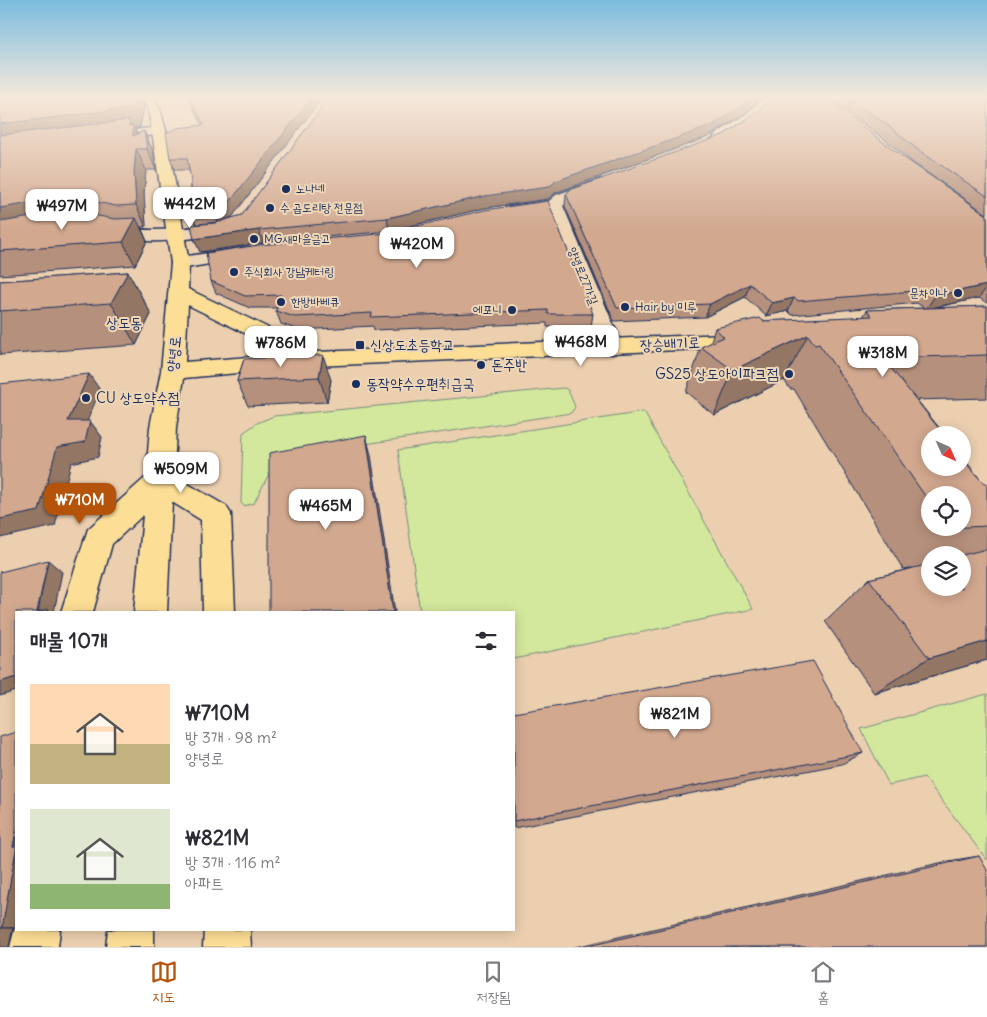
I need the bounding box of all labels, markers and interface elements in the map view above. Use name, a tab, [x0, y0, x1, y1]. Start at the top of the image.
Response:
place label: 노나네	[296, 181, 325, 196]
marker: 노나네	[280, 183, 292, 195]
pin: ₩442M	[155, 186, 225, 229]
pin: ₩497M	[27, 188, 97, 231]
text: ₩442M	[164, 193, 216, 213]
text: ₩497M	[36, 195, 88, 215]
place label: 수 곱도리탕 전문점	[280, 200, 363, 215]
marker: 수 곱도리탕 전문점	[264, 202, 276, 214]
pin: ₩420M	[382, 226, 452, 269]
place label: MG새마을금고	[264, 231, 331, 246]
marker: MG새마을금고	[248, 233, 260, 245]
text: ₩420M	[390, 233, 444, 253]
street label: 양녕로27가길	[565, 245, 602, 307]
place label: 주식회사 강남케터링	[244, 264, 334, 279]
marker: 주식회사 강남케터링	[228, 266, 240, 278]
place label: 문차이나	[909, 285, 948, 300]
marker: 문차이나	[952, 287, 964, 299]
place label: 한방바베큐	[291, 294, 340, 309]
marker: 한방바베큐	[275, 296, 287, 308]
place label: Hair by 미루	[635, 299, 697, 314]
marker: Hair by 미루	[619, 301, 631, 313]
place label: 에포니	[473, 302, 502, 317]
marker: 에포니	[506, 304, 518, 316]
district label: 상도동	[106, 313, 142, 332]
pin: ₩468M	[546, 324, 616, 367]
pin: ₩786M	[246, 326, 316, 368]
text: ₩468M	[555, 331, 607, 351]
text: ₩786M	[255, 332, 307, 352]
street label: 장승배기로	[639, 332, 701, 355]
street label: 양녕로	[162, 335, 185, 373]
place label: 신상도초등학교	[370, 335, 455, 354]
pin: ₩318M	[848, 336, 918, 378]
marker: 신상도초등학교	[354, 339, 366, 351]
text: ₩318M	[858, 342, 908, 362]
place label: 돈주반	[491, 355, 527, 374]
marker: 돈주반	[475, 359, 487, 371]
place label: GS25 상도아이파크점	[655, 364, 779, 383]
marker: GS25 상도아이파크점	[783, 368, 795, 380]
place label: 동작약수우편취급국	[366, 374, 475, 393]
marker: 동작약수우편취급국	[350, 378, 362, 390]
place label: CU 상도약수점	[96, 388, 180, 407]
marker: CU 상도약수점	[80, 392, 92, 404]
north arrow	[921, 426, 971, 476]
map controls	[921, 426, 971, 596]
pin: ₩509M	[146, 452, 216, 494]
text: ₩509M	[154, 458, 208, 478]
pin: ₩710M	[45, 482, 115, 525]
button: locate	[921, 486, 971, 536]
pin: ₩465M	[291, 488, 361, 531]
text: ₩710M	[55, 489, 105, 509]
text: ₩465M	[300, 495, 352, 515]
button: layers	[921, 546, 971, 596]
text: 매물 10개	[30, 627, 108, 654]
icon: filters	[472, 627, 500, 655]
pin: ₩821M	[640, 696, 710, 739]
text: ₩710M	[185, 699, 250, 726]
text: ₩821M	[650, 703, 700, 723]
icon: home	[70, 704, 130, 764]
text: 방 3개 · 98 m²	[185, 727, 277, 747]
text: 양녕로	[185, 748, 224, 768]
text: ₩821M	[185, 824, 250, 851]
icon: home	[70, 829, 130, 889]
text: 방 3개 · 116 m²	[185, 852, 281, 872]
text: 아파트	[185, 873, 224, 893]
tab: 지도	[150, 958, 178, 1007]
tab: 저장됨	[477, 958, 510, 1007]
tab: 홈	[809, 958, 837, 1007]

